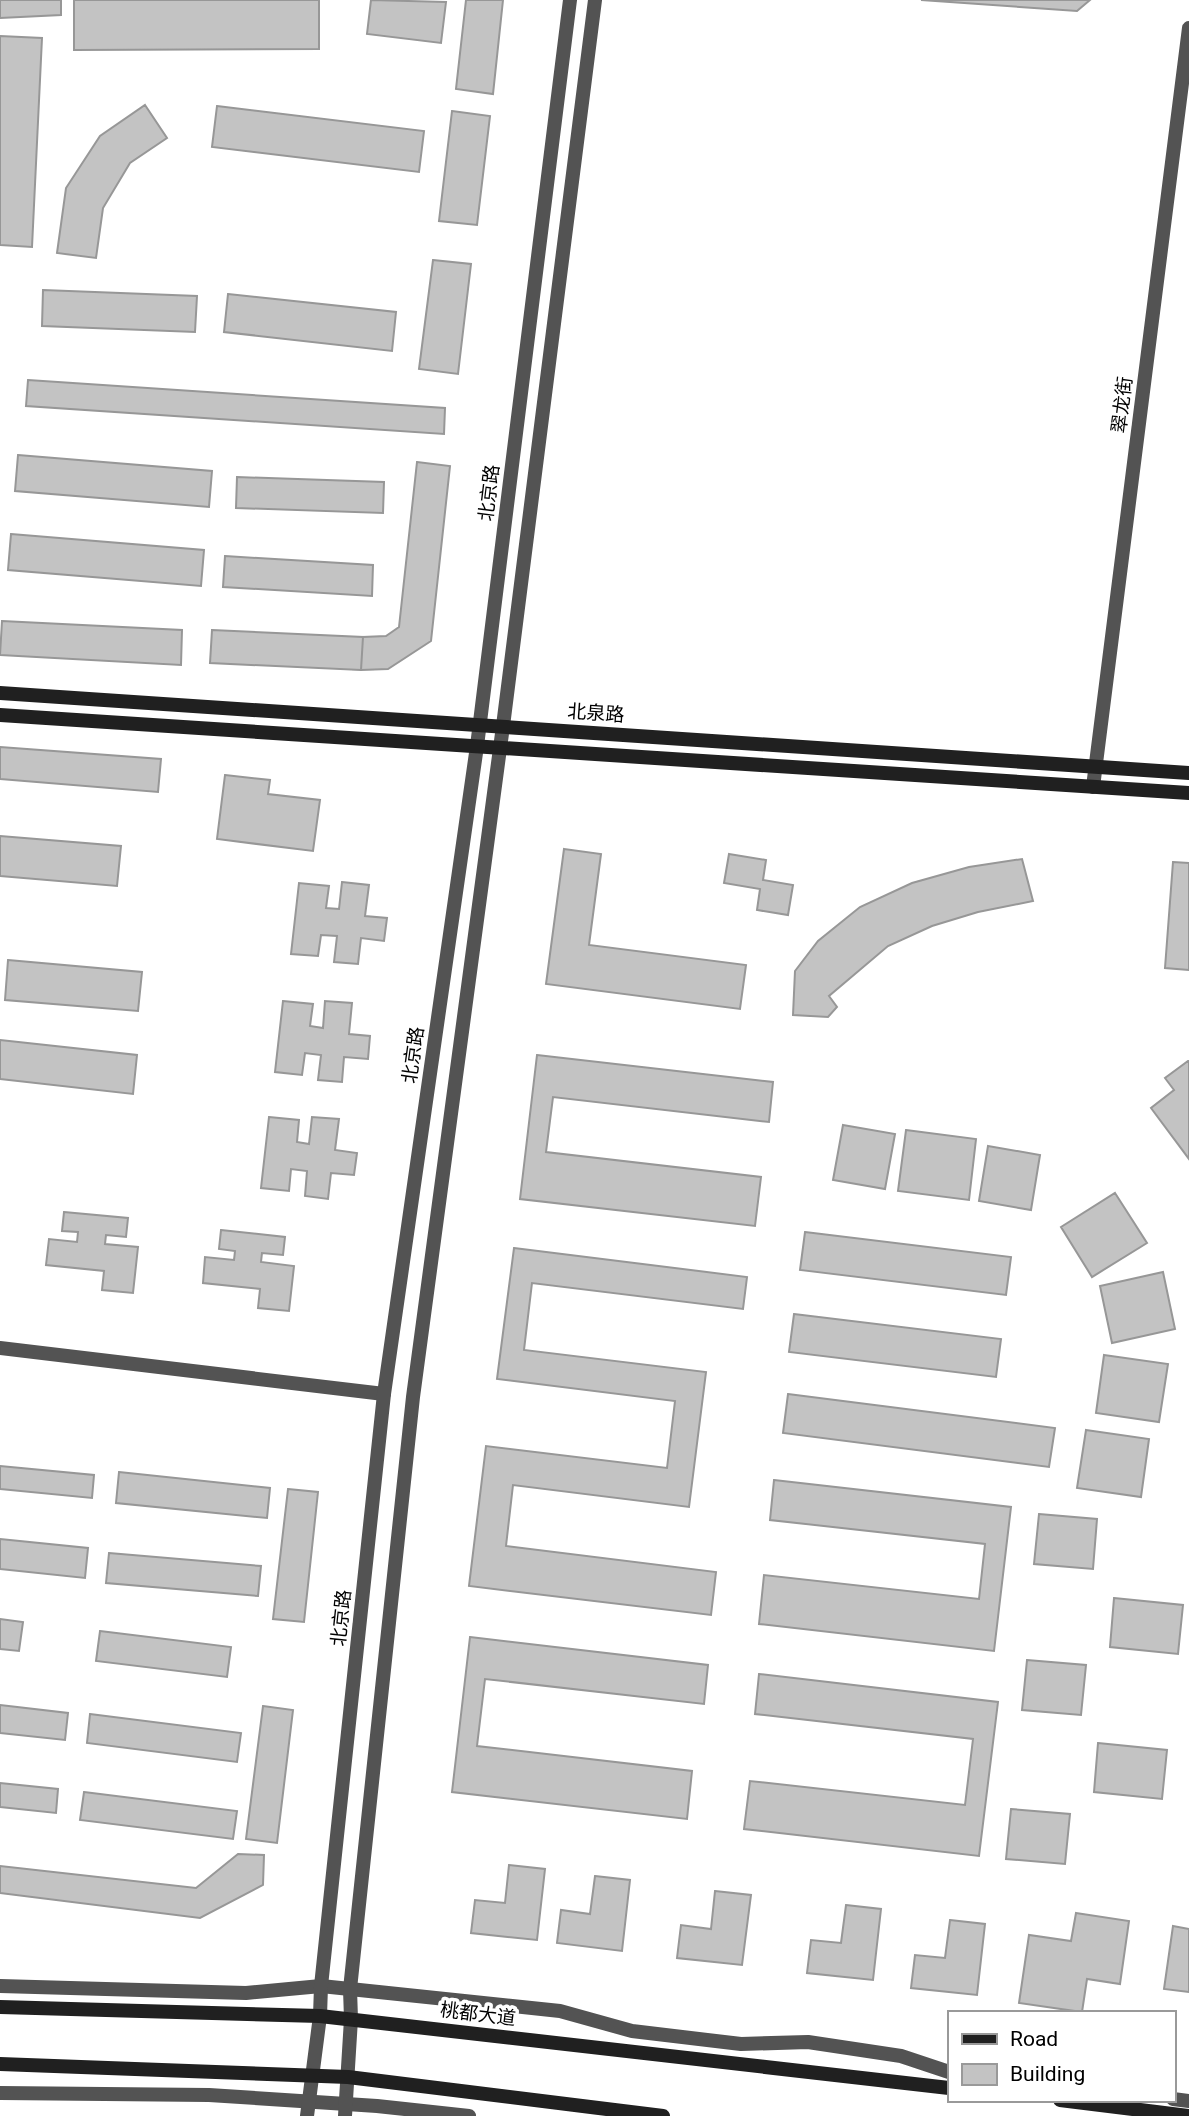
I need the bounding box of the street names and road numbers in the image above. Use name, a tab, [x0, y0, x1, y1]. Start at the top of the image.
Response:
street label: 翠龙街	[1107, 375, 1137, 435]
street label: 北京路	[474, 463, 504, 523]
street label: 北泉路	[567, 700, 625, 726]
street label: 北京路	[398, 1025, 428, 1085]
street label: 北京路	[327, 1588, 355, 1648]
street label: 桃都大道	[439, 1998, 517, 2030]

